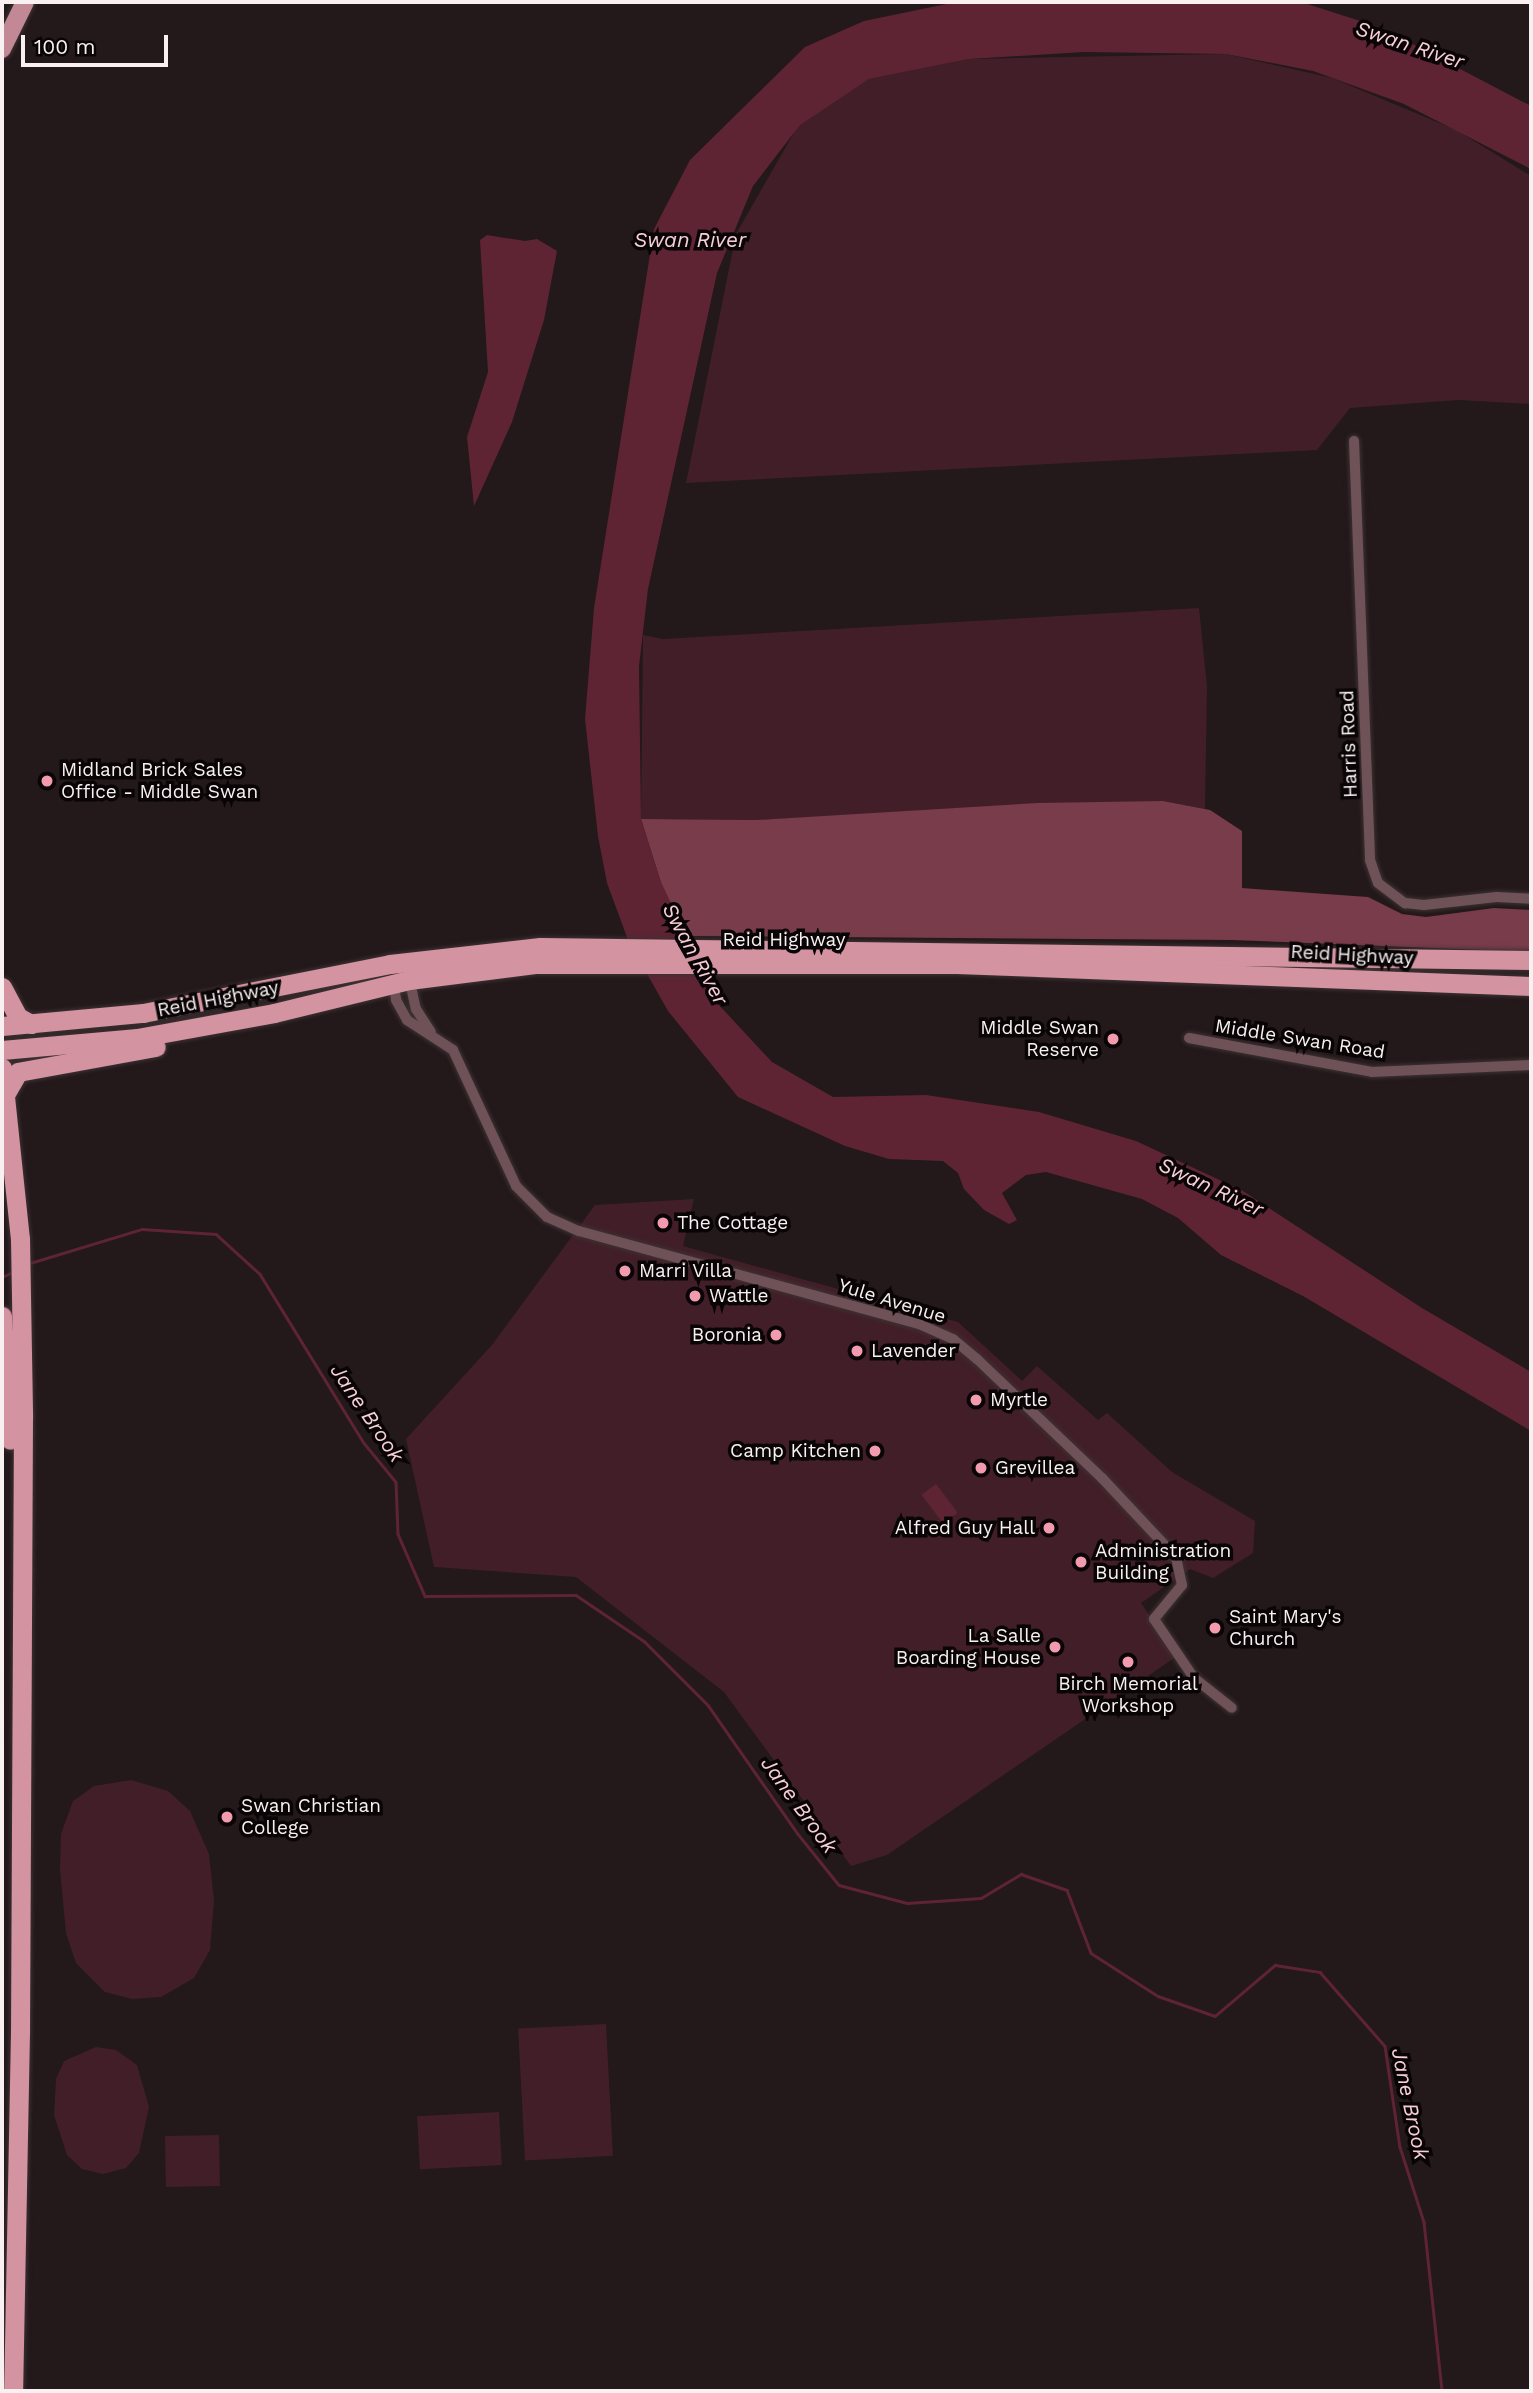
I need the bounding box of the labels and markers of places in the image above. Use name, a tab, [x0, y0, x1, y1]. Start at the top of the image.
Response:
place label: Midland Brick Sales Office - Middle Swan	[61, 759, 258, 803]
marker: Midland Brick Sales Office - Middle Swan	[39, 773, 55, 789]
place label: Middle Swan Reserve	[980, 1017, 1099, 1061]
marker: Middle Swan Reserve	[1105, 1031, 1121, 1047]
place label: The Cottage	[677, 1212, 788, 1234]
marker: The Cottage	[655, 1215, 671, 1231]
place label: Marri Villa	[639, 1260, 733, 1282]
marker: Marri Villa	[617, 1263, 633, 1279]
place label: Wattle	[709, 1285, 768, 1307]
marker: Wattle	[687, 1288, 703, 1304]
place label: Boronia	[692, 1324, 762, 1346]
marker: Boronia	[768, 1327, 784, 1343]
place label: Lavender	[871, 1340, 956, 1362]
marker: Lavender	[849, 1343, 865, 1359]
place label: Myrtle	[990, 1389, 1048, 1411]
marker: Myrtle	[968, 1392, 984, 1408]
place label: Camp Kitchen	[730, 1440, 861, 1462]
marker: Camp Kitchen	[867, 1443, 883, 1459]
place label: Grevillea	[995, 1457, 1075, 1479]
marker: Grevillea	[973, 1460, 989, 1476]
place label: Alfred Guy Hall	[894, 1517, 1035, 1539]
marker: Alfred Guy Hall	[1041, 1520, 1057, 1536]
place label: Administration Building	[1095, 1540, 1231, 1584]
marker: Administration Building	[1073, 1554, 1089, 1570]
place label: Saint Mary's Church	[1229, 1606, 1341, 1650]
marker: Saint Mary's Church	[1207, 1620, 1223, 1636]
place label: La Salle Boarding House	[896, 1625, 1041, 1669]
marker: La Salle Boarding House	[1047, 1639, 1063, 1655]
marker: Birch Memorial Workshop	[1120, 1654, 1136, 1670]
place label: Birch Memorial Workshop	[1058, 1673, 1198, 1717]
place label: Swan Christian College	[241, 1795, 381, 1839]
marker: Swan Christian College	[219, 1809, 235, 1825]

